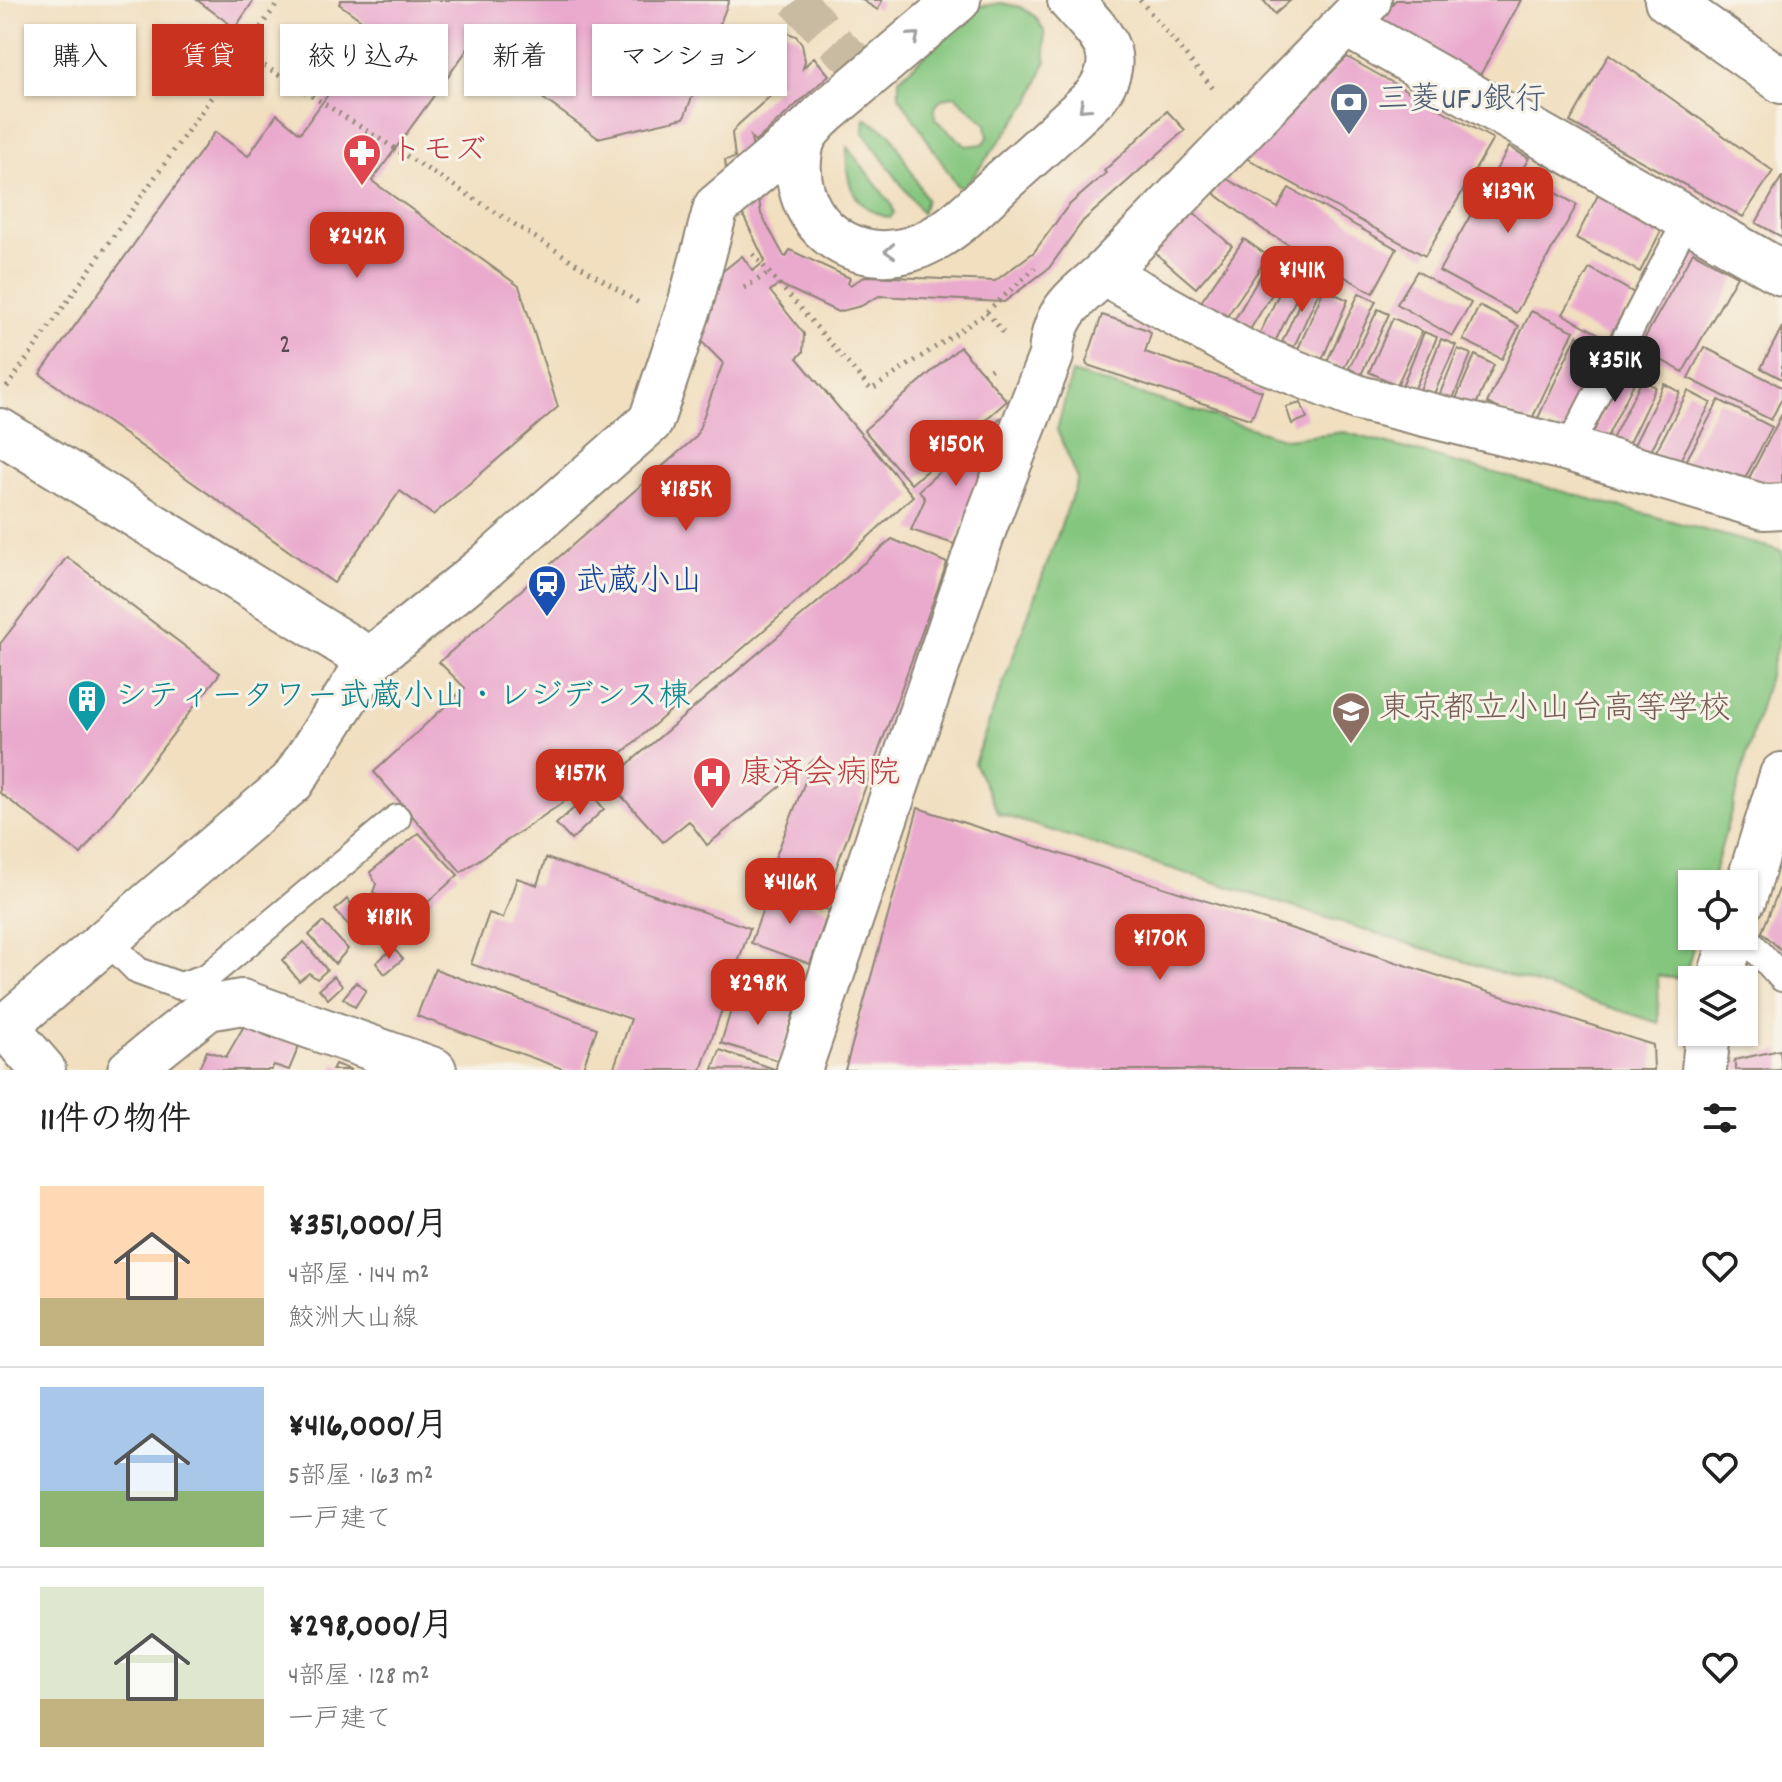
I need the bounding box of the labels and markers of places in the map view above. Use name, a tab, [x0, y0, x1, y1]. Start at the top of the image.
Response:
place label: 三菱UFJ銀行	[1377, 79, 1546, 125]
bank icon: 三菱UFJ銀行	[1328, 81, 1370, 136]
place label: トモズ	[390, 130, 486, 176]
pharmacy icon: トモズ	[341, 132, 383, 187]
pin: ¥139K	[1452, 167, 1564, 235]
pin: ¥242K	[301, 212, 413, 280]
pin: ¥141K	[1246, 246, 1358, 314]
pin: ¥351K	[1559, 336, 1671, 404]
pin: ¥150K	[900, 420, 1012, 488]
pin: ¥185K	[630, 465, 742, 533]
place label: 武蔵小山	[575, 561, 703, 607]
station icon: 武蔵小山	[526, 563, 568, 618]
place label: シティータワー武蔵小山・レジデンス棟	[115, 676, 690, 722]
building icon: シティータワー武蔵小山・レジデンス棟	[66, 678, 108, 733]
place label: 東京都立小山台高等学校	[1379, 688, 1731, 734]
school or university icon: 東京都立小山台高等学校	[1330, 690, 1372, 745]
pin: ¥157K	[524, 749, 636, 817]
place label: 康済会病院	[740, 753, 900, 799]
hospital icon: 康済会病院	[691, 755, 733, 810]
pin: ¥416K	[734, 858, 846, 926]
pin: ¥181K	[333, 893, 445, 961]
pin: ¥170K	[1104, 914, 1216, 982]
pin: ¥298K	[702, 959, 814, 1027]

